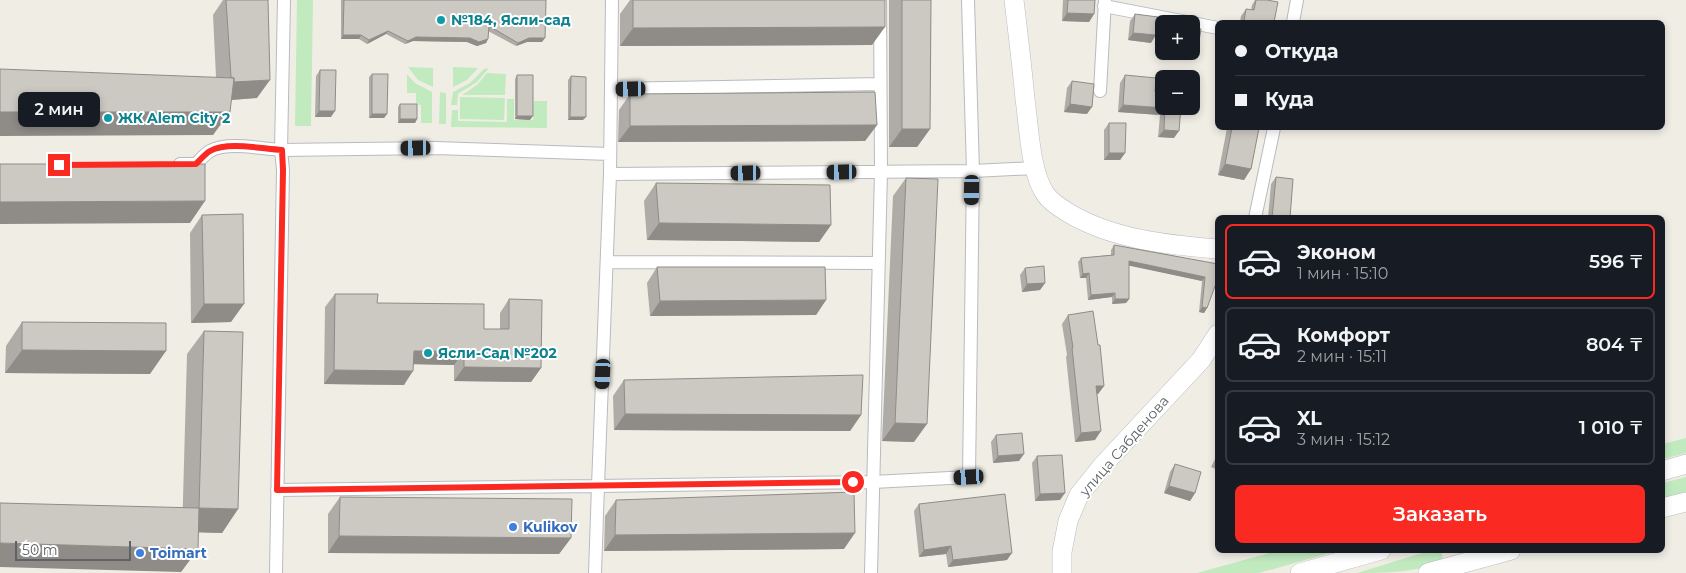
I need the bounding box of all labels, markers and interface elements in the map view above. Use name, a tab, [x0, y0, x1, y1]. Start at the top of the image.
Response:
place label: №184, Ясли-сад	[451, 11, 571, 29]
marker: №184, Ясли-сад	[435, 14, 447, 26]
map controls	[1155, 15, 1200, 115]
button: +	[1155, 15, 1200, 60]
text: Откуда	[1265, 40, 1339, 63]
button: −	[1155, 70, 1200, 115]
car	[615, 81, 646, 97]
text: Куда	[1265, 88, 1314, 111]
callout: 2 мин	[18, 92, 100, 128]
text: 2 мин	[35, 100, 83, 119]
place label: ЖК Alem City 2	[118, 109, 230, 127]
marker: ЖК Alem City 2	[102, 112, 114, 124]
car	[400, 140, 431, 156]
route end	[48, 154, 70, 176]
car	[826, 164, 857, 180]
car	[730, 165, 761, 181]
car	[964, 175, 979, 205]
icon: car	[1237, 239, 1282, 284]
text: Эконом	[1297, 241, 1376, 264]
text: 596 ₸	[1589, 250, 1643, 273]
text: 1 мин · 15:10	[1297, 264, 1388, 283]
icon: car	[1237, 322, 1282, 367]
text: Комфорт	[1297, 324, 1390, 347]
text: 804 ₸	[1586, 333, 1643, 356]
place label: Ясли-Сад №202	[438, 344, 557, 362]
marker: Ясли-Сад №202	[422, 347, 434, 359]
text: 2 мин · 15:11	[1297, 347, 1387, 366]
car	[594, 359, 611, 389]
street label: улица Сабденова	[1075, 392, 1173, 501]
icon: car	[1237, 405, 1282, 450]
text: XL	[1297, 407, 1322, 430]
text: 1 010 ₸	[1579, 416, 1643, 439]
text: 3 мин · 15:12	[1297, 430, 1390, 449]
car	[953, 469, 984, 485]
route start	[842, 471, 864, 493]
button: Заказать	[1235, 485, 1645, 543]
place label: Kulikov	[523, 518, 578, 536]
marker: Kulikov	[507, 521, 519, 533]
scale bar	[15, 538, 131, 561]
text: 50 m	[22, 541, 58, 559]
place label: Toimart	[150, 544, 207, 562]
marker: Toimart	[134, 547, 146, 559]

